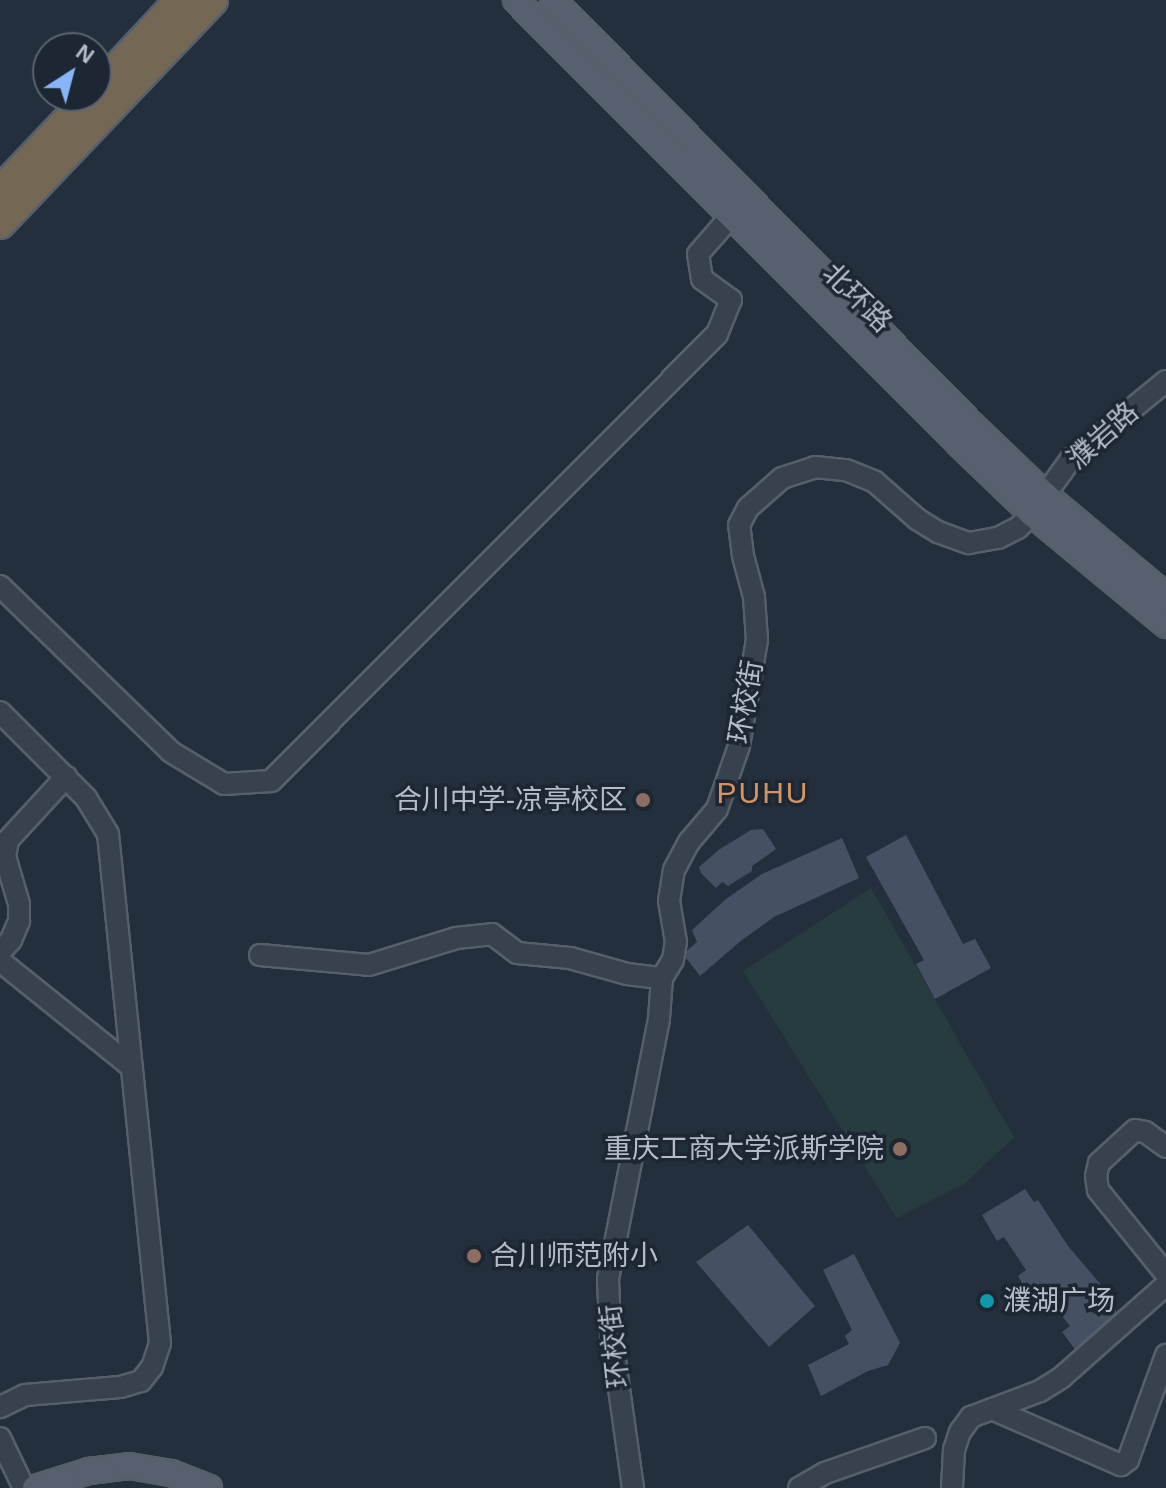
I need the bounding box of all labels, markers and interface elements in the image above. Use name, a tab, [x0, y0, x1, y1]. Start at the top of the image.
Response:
north arrow	[32, 32, 112, 112]
text: N	[71, 39, 99, 69]
street label: 北环路	[815, 256, 899, 340]
street label: 濮岩路	[1061, 395, 1145, 477]
street label: 环校街	[722, 658, 770, 746]
district label: PUHU	[716, 775, 810, 811]
place label: 合川中学-凉亭校区	[394, 783, 627, 817]
marker: 合川中学-凉亭校区	[634, 791, 652, 809]
place label: 重庆工商大学派斯学院	[604, 1132, 884, 1166]
marker: 重庆工商大学派斯学院	[891, 1140, 909, 1158]
place label: 合川师范附小	[490, 1239, 658, 1273]
marker: 合川师范附小	[465, 1247, 483, 1265]
place label: 濮湖广场	[1003, 1284, 1115, 1318]
marker: 濮湖广场	[978, 1292, 996, 1310]
street label: 环校街	[594, 1302, 636, 1390]

